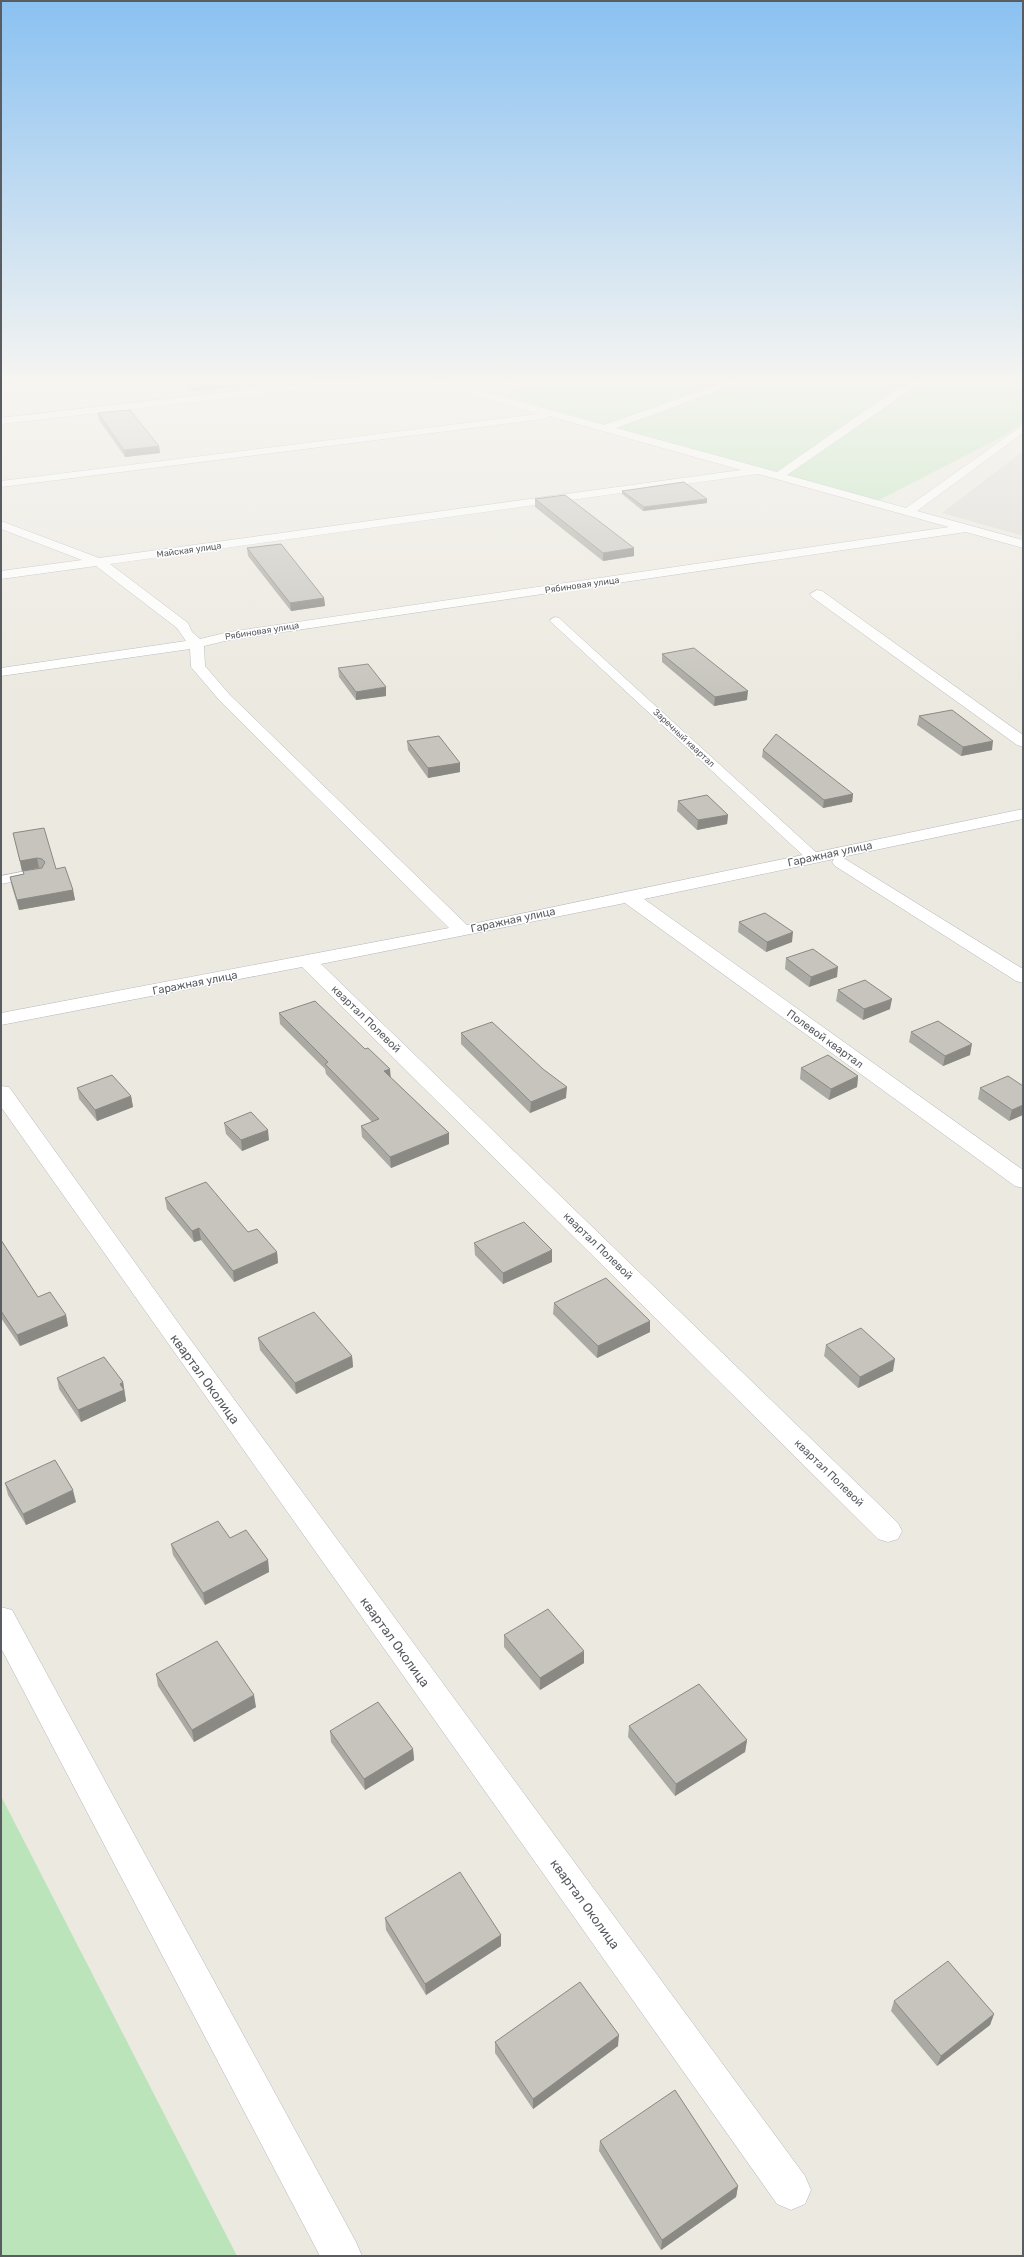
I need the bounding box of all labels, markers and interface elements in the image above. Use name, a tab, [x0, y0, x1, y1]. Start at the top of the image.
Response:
street label: Майская улица	[156, 540, 222, 559]
street label: Рябиновая улица	[544, 575, 620, 595]
street label: Рябиновая улица	[224, 620, 300, 642]
street label: Заречный квартал	[651, 707, 717, 769]
street label: Гаражная улица	[786, 839, 874, 869]
street label: Гаражная улица	[469, 905, 557, 935]
street label: Гаражная улица	[151, 968, 239, 998]
street label: квартал Полевой	[329, 983, 403, 1055]
street label: Полевой квартал	[784, 1007, 866, 1071]
street label: квартал Полевой	[561, 1210, 635, 1282]
street label: квартал Околица	[167, 1331, 243, 1427]
street label: квартал Полевой	[792, 1437, 866, 1509]
street label: квартал Околица	[357, 1594, 433, 1690]
street label: квартал Околица	[547, 1856, 623, 1952]

